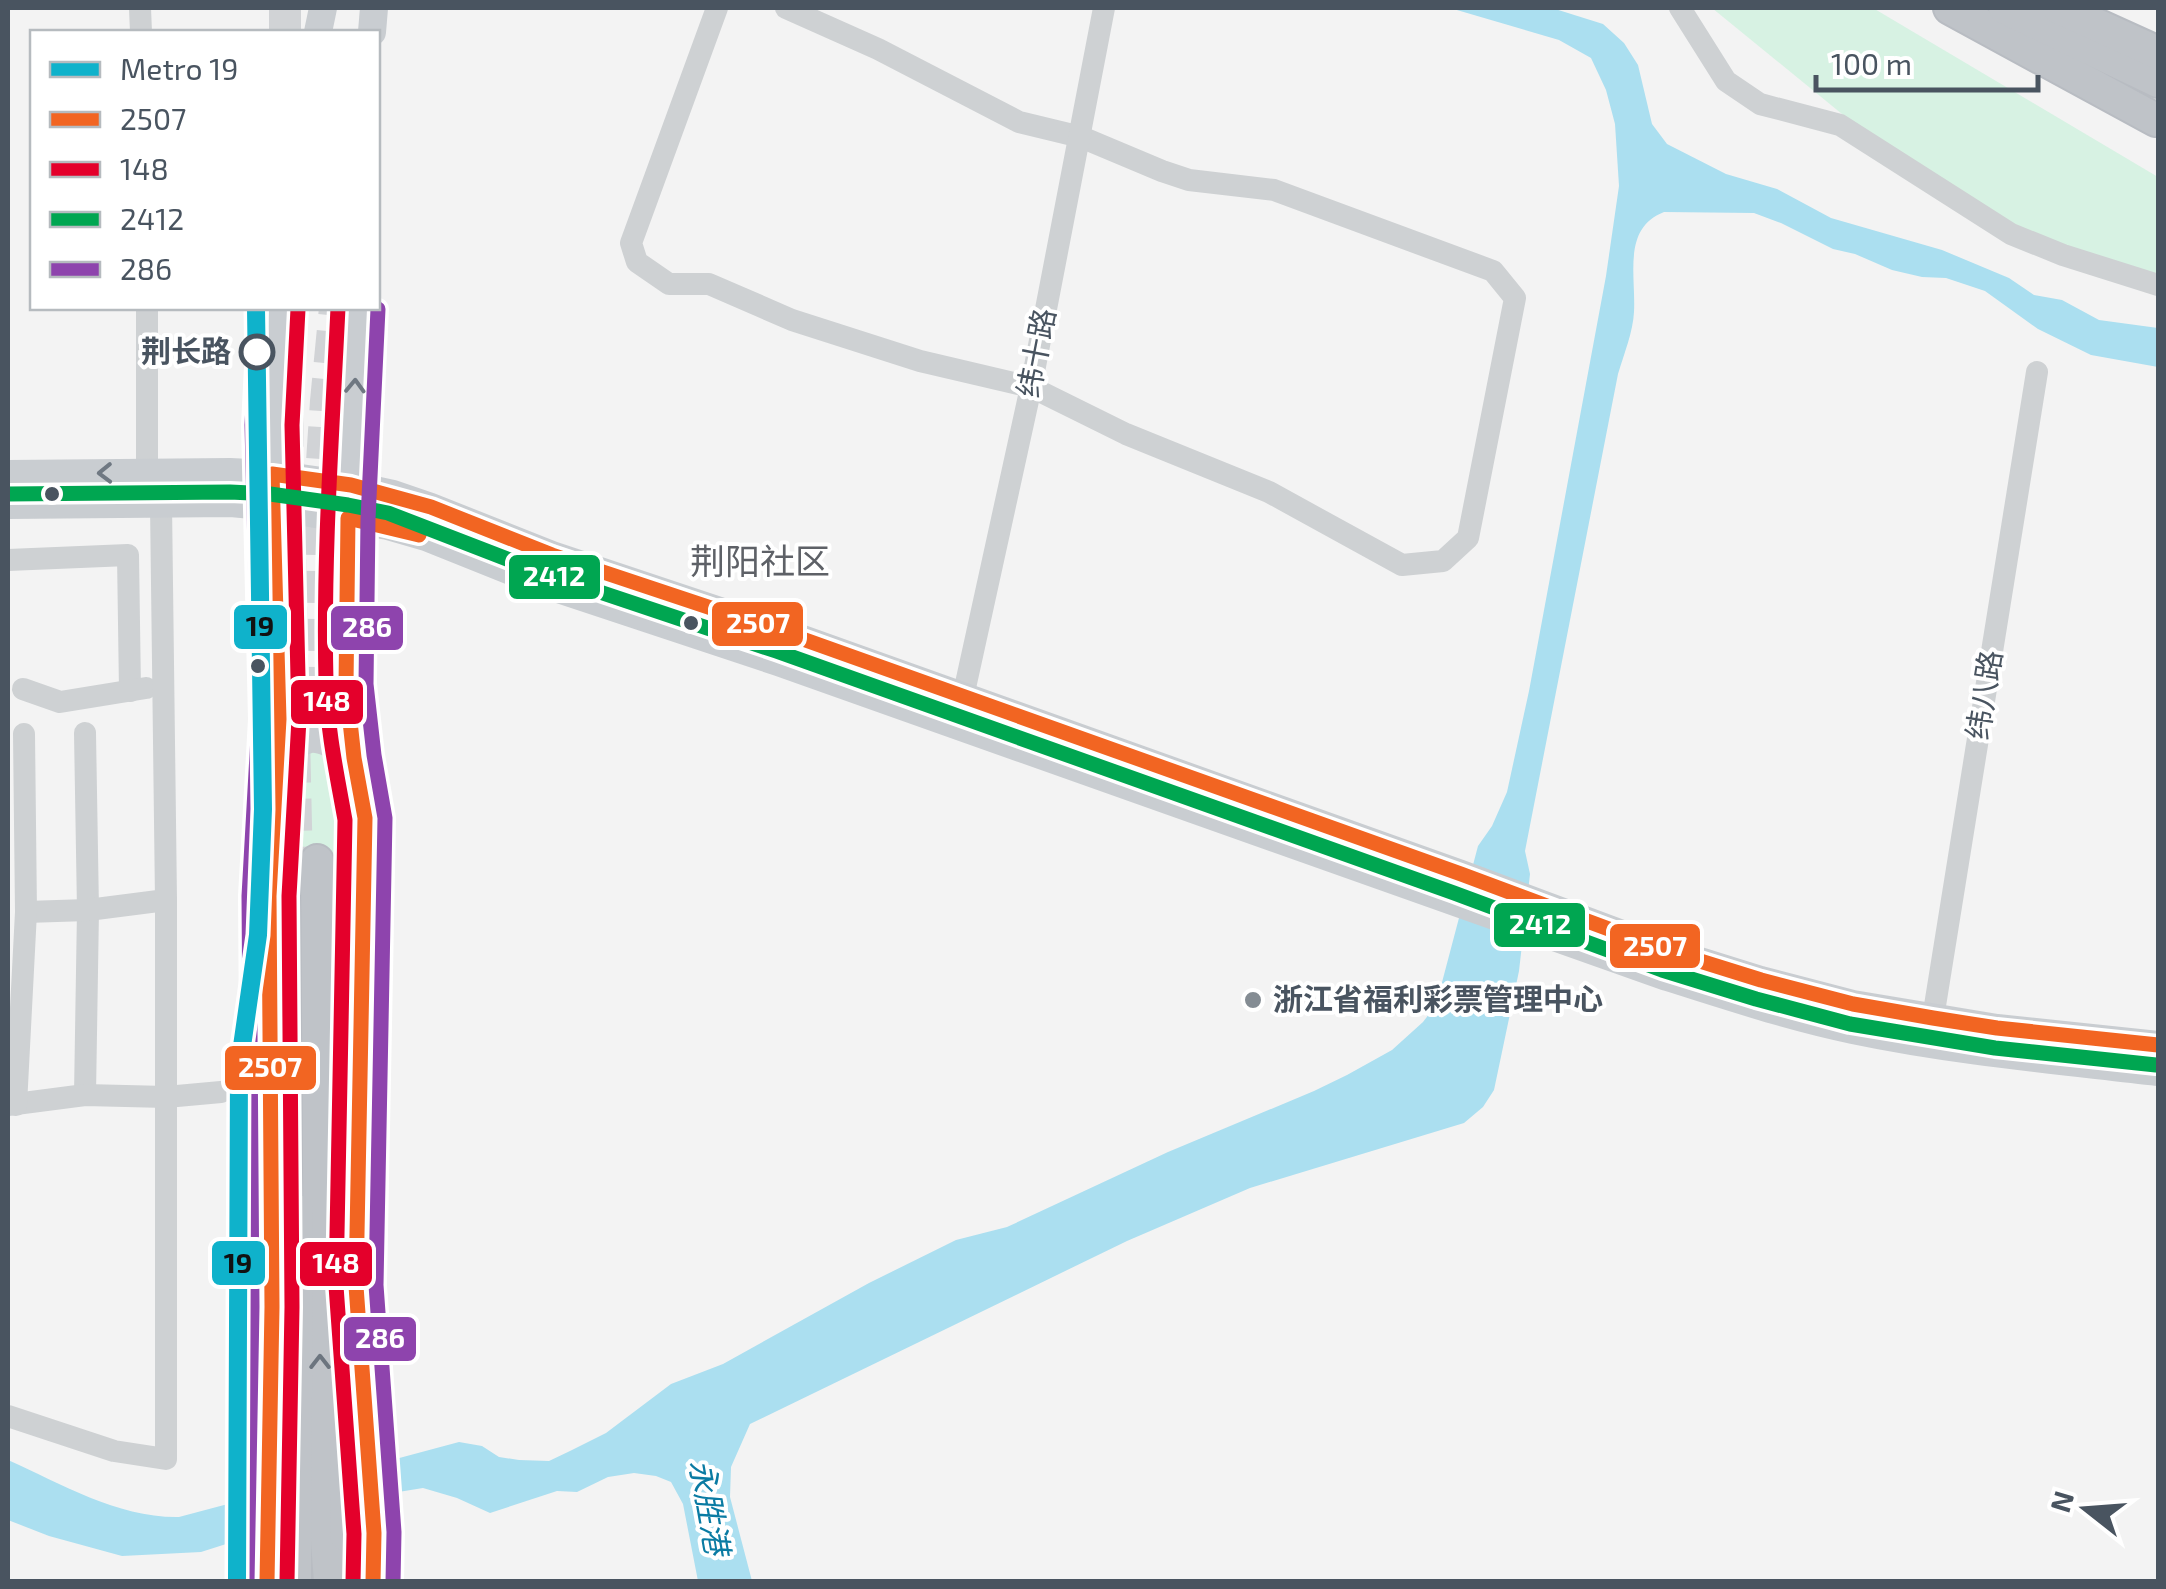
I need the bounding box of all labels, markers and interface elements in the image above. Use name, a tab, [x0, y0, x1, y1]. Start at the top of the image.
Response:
legend	[30, 30, 380, 310]
scale bar	[1816, 30, 2038, 92]
text: 100 m	[1831, 45, 1912, 81]
text: Metro 19	[120, 50, 238, 86]
text: 2507	[120, 100, 186, 136]
text: 148	[120, 150, 169, 186]
text: 2412	[120, 200, 184, 236]
text: 286	[120, 250, 172, 286]
street label: 纬十路	[1009, 305, 1061, 400]
place label: 荆长路	[141, 332, 231, 368]
marker: 荆长路	[240, 335, 274, 369]
one-way arrow	[345, 377, 366, 393]
one-way arrow	[96, 462, 112, 484]
unlabelled marker	[42, 484, 62, 504]
district label: 荆阳社区	[690, 539, 830, 581]
line badge: 2412	[507, 553, 602, 601]
text: 2412	[523, 558, 585, 592]
line badge: 2507	[710, 600, 805, 648]
line badge: 19	[232, 603, 289, 651]
line badge: 286	[329, 604, 405, 652]
text: 2507	[726, 605, 790, 639]
text: 19	[246, 608, 274, 642]
text: 286	[342, 609, 392, 643]
unlabelled marker	[681, 613, 701, 633]
street label: 纬八路	[1958, 647, 2008, 742]
unlabelled marker	[248, 656, 268, 676]
line badge: 148	[289, 678, 365, 726]
text: 148	[303, 683, 351, 717]
line badge: 2412	[1492, 901, 1587, 949]
text: 2412	[1509, 906, 1571, 940]
line badge: 2507	[1608, 922, 1702, 970]
text: 2507	[1623, 928, 1687, 962]
place label: 浙江省福利彩票管理中心	[1273, 980, 1603, 1016]
marker: 浙江省福利彩票管理中心	[1242, 989, 1264, 1011]
line badge: 2507	[223, 1044, 318, 1092]
text: 2507	[238, 1049, 302, 1083]
line badge: 19	[210, 1239, 267, 1287]
line badge: 148	[298, 1240, 374, 1288]
text: 19	[224, 1245, 252, 1279]
text: 148	[312, 1245, 360, 1279]
line badge: 286	[342, 1315, 418, 1363]
text: 286	[355, 1320, 405, 1354]
one-way arrow	[310, 1354, 331, 1370]
water label: 永胜港	[684, 1456, 739, 1561]
north arrow	[2036, 1459, 2136, 1559]
text: N	[2042, 1487, 2080, 1516]

